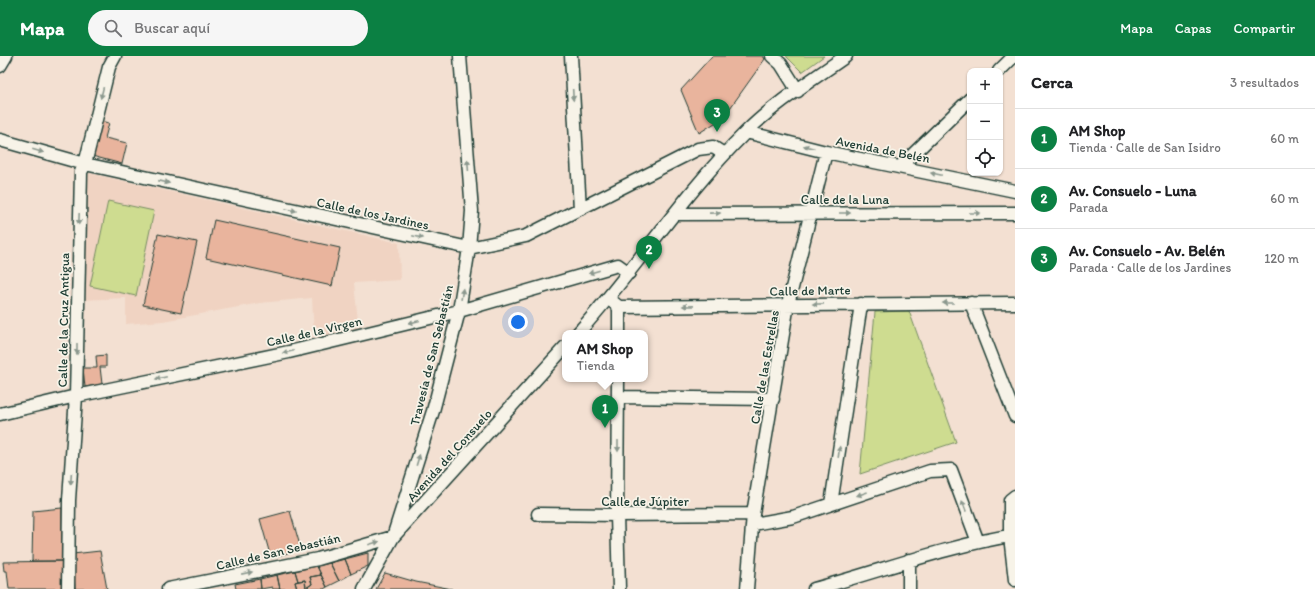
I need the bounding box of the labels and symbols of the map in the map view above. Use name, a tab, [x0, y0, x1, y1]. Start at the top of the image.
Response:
one-way arrow	[99, 86, 105, 99]
one-way arrow	[570, 89, 577, 101]
pin: 3	[704, 99, 730, 132]
street label: Avenida de Belén	[835, 133, 932, 166]
one-way arrow	[802, 144, 815, 150]
one-way arrow	[32, 148, 44, 154]
one-way arrow	[465, 159, 472, 171]
one-way arrow	[930, 170, 942, 176]
one-way arrow	[158, 179, 170, 185]
street label: Calle de la Luna	[801, 192, 890, 207]
street label: Calle de los Jardines	[315, 194, 430, 233]
one-way arrow	[284, 208, 297, 214]
one-way arrow	[709, 210, 722, 216]
one-way arrow	[839, 210, 852, 216]
one-way arrow	[969, 210, 982, 216]
one-way arrow	[76, 213, 82, 226]
one-way arrow	[412, 234, 424, 240]
pin: 2	[636, 236, 662, 269]
street label: Calle de la Cruz Antigua	[55, 252, 72, 387]
one-way arrow	[587, 269, 599, 275]
street label: Calle de Marte	[769, 282, 851, 299]
street label: Travesía de San Sebastián	[407, 283, 456, 427]
one-way arrow	[459, 288, 465, 300]
one-way arrow	[941, 300, 954, 306]
one-way arrow	[811, 301, 824, 307]
one-way arrow	[681, 303, 694, 309]
street label: Calle de las Estrellas	[747, 309, 782, 425]
your location	[508, 312, 528, 332]
street label: Calle de la Virgen	[265, 313, 364, 350]
one-way arrow	[408, 319, 420, 325]
one-way arrow	[73, 343, 80, 355]
one-way arrow	[282, 350, 294, 356]
one-way arrow	[155, 376, 167, 382]
pin: 1	[592, 395, 618, 428]
street label: Avenida del Consuelo	[404, 406, 495, 505]
one-way arrow	[615, 440, 621, 453]
one-way arrow	[836, 446, 842, 458]
one-way arrow	[415, 454, 421, 466]
one-way arrow	[67, 473, 74, 485]
one-way arrow	[856, 491, 868, 497]
street label: Calle de Júpiter	[601, 494, 690, 509]
one-way arrow	[961, 499, 967, 511]
street label: Calle de San Sebastián	[215, 530, 342, 573]
one-way arrow	[368, 540, 380, 546]
one-way arrow	[241, 570, 254, 576]

